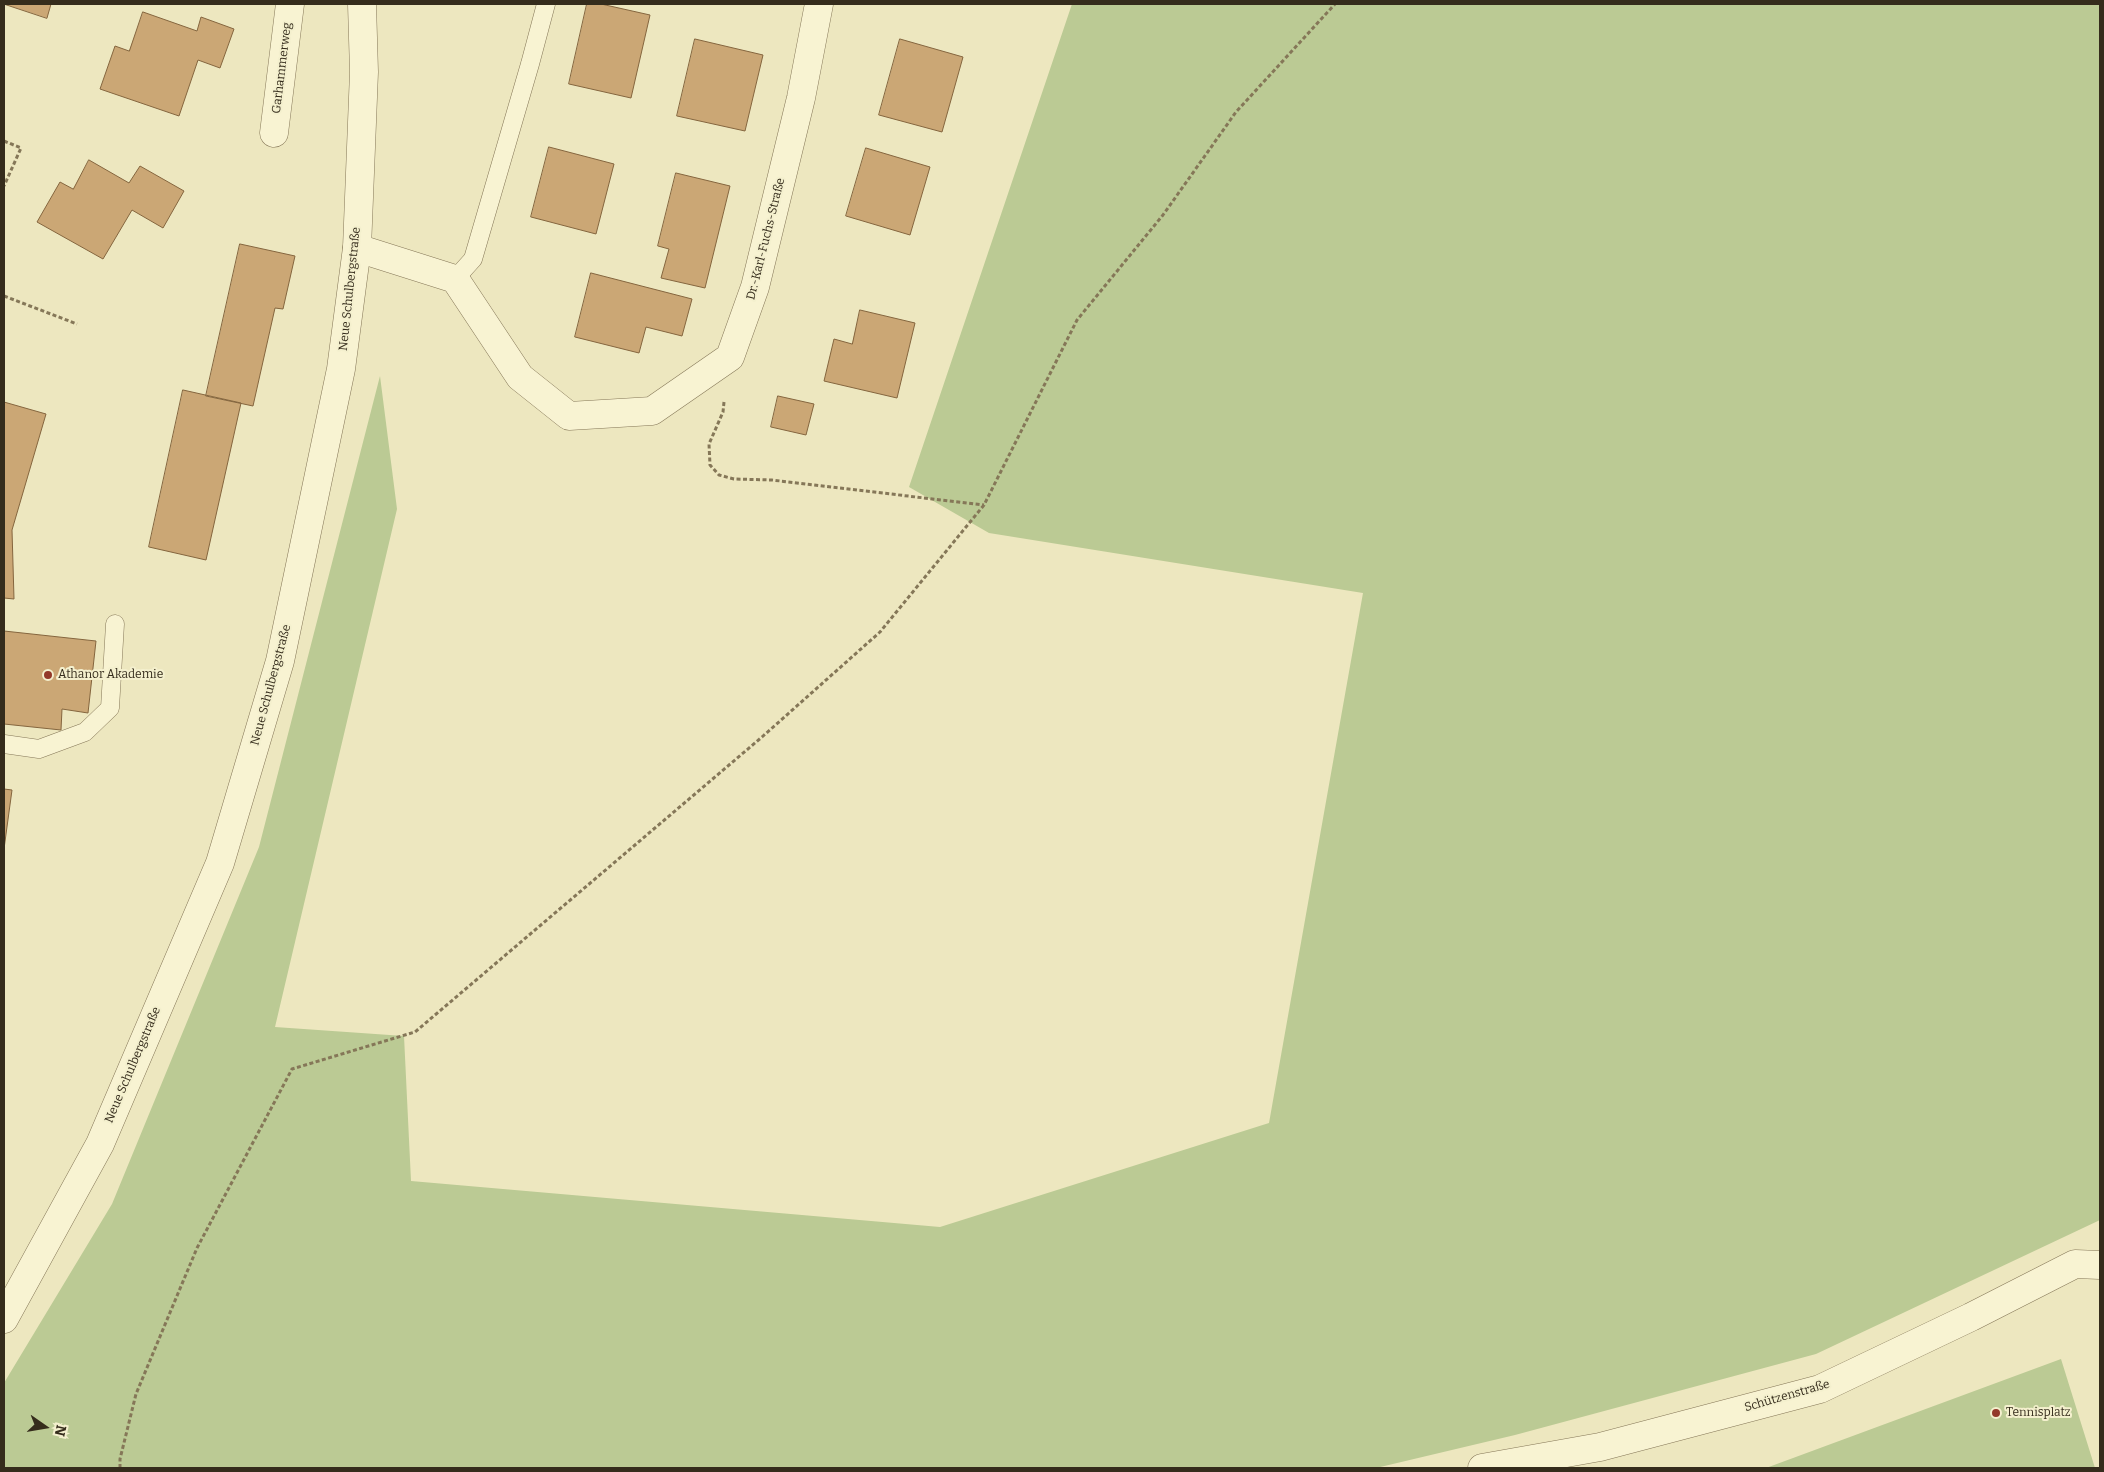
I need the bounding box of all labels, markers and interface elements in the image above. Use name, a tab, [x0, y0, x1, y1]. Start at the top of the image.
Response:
street label: Garhammerweg	[269, 22, 295, 114]
street label: Dr.-Karl-Fuchs-Straße	[744, 176, 788, 302]
street label: Neue Schulbergstraße	[336, 226, 364, 352]
street label: Neue Schulbergstraße	[248, 623, 294, 747]
place label: Athanor Akademie	[58, 668, 163, 682]
marker: Athanor Akademie	[42, 669, 54, 681]
street label: Neue Schulbergstraße	[102, 1005, 164, 1125]
street label: Schützenstraße	[1743, 1377, 1831, 1415]
north arrow	[20, 1402, 70, 1452]
place label: Tennisplatz	[2006, 1406, 2071, 1420]
marker: Tennisplatz	[1990, 1407, 2002, 1419]
text: N	[51, 1423, 70, 1438]

